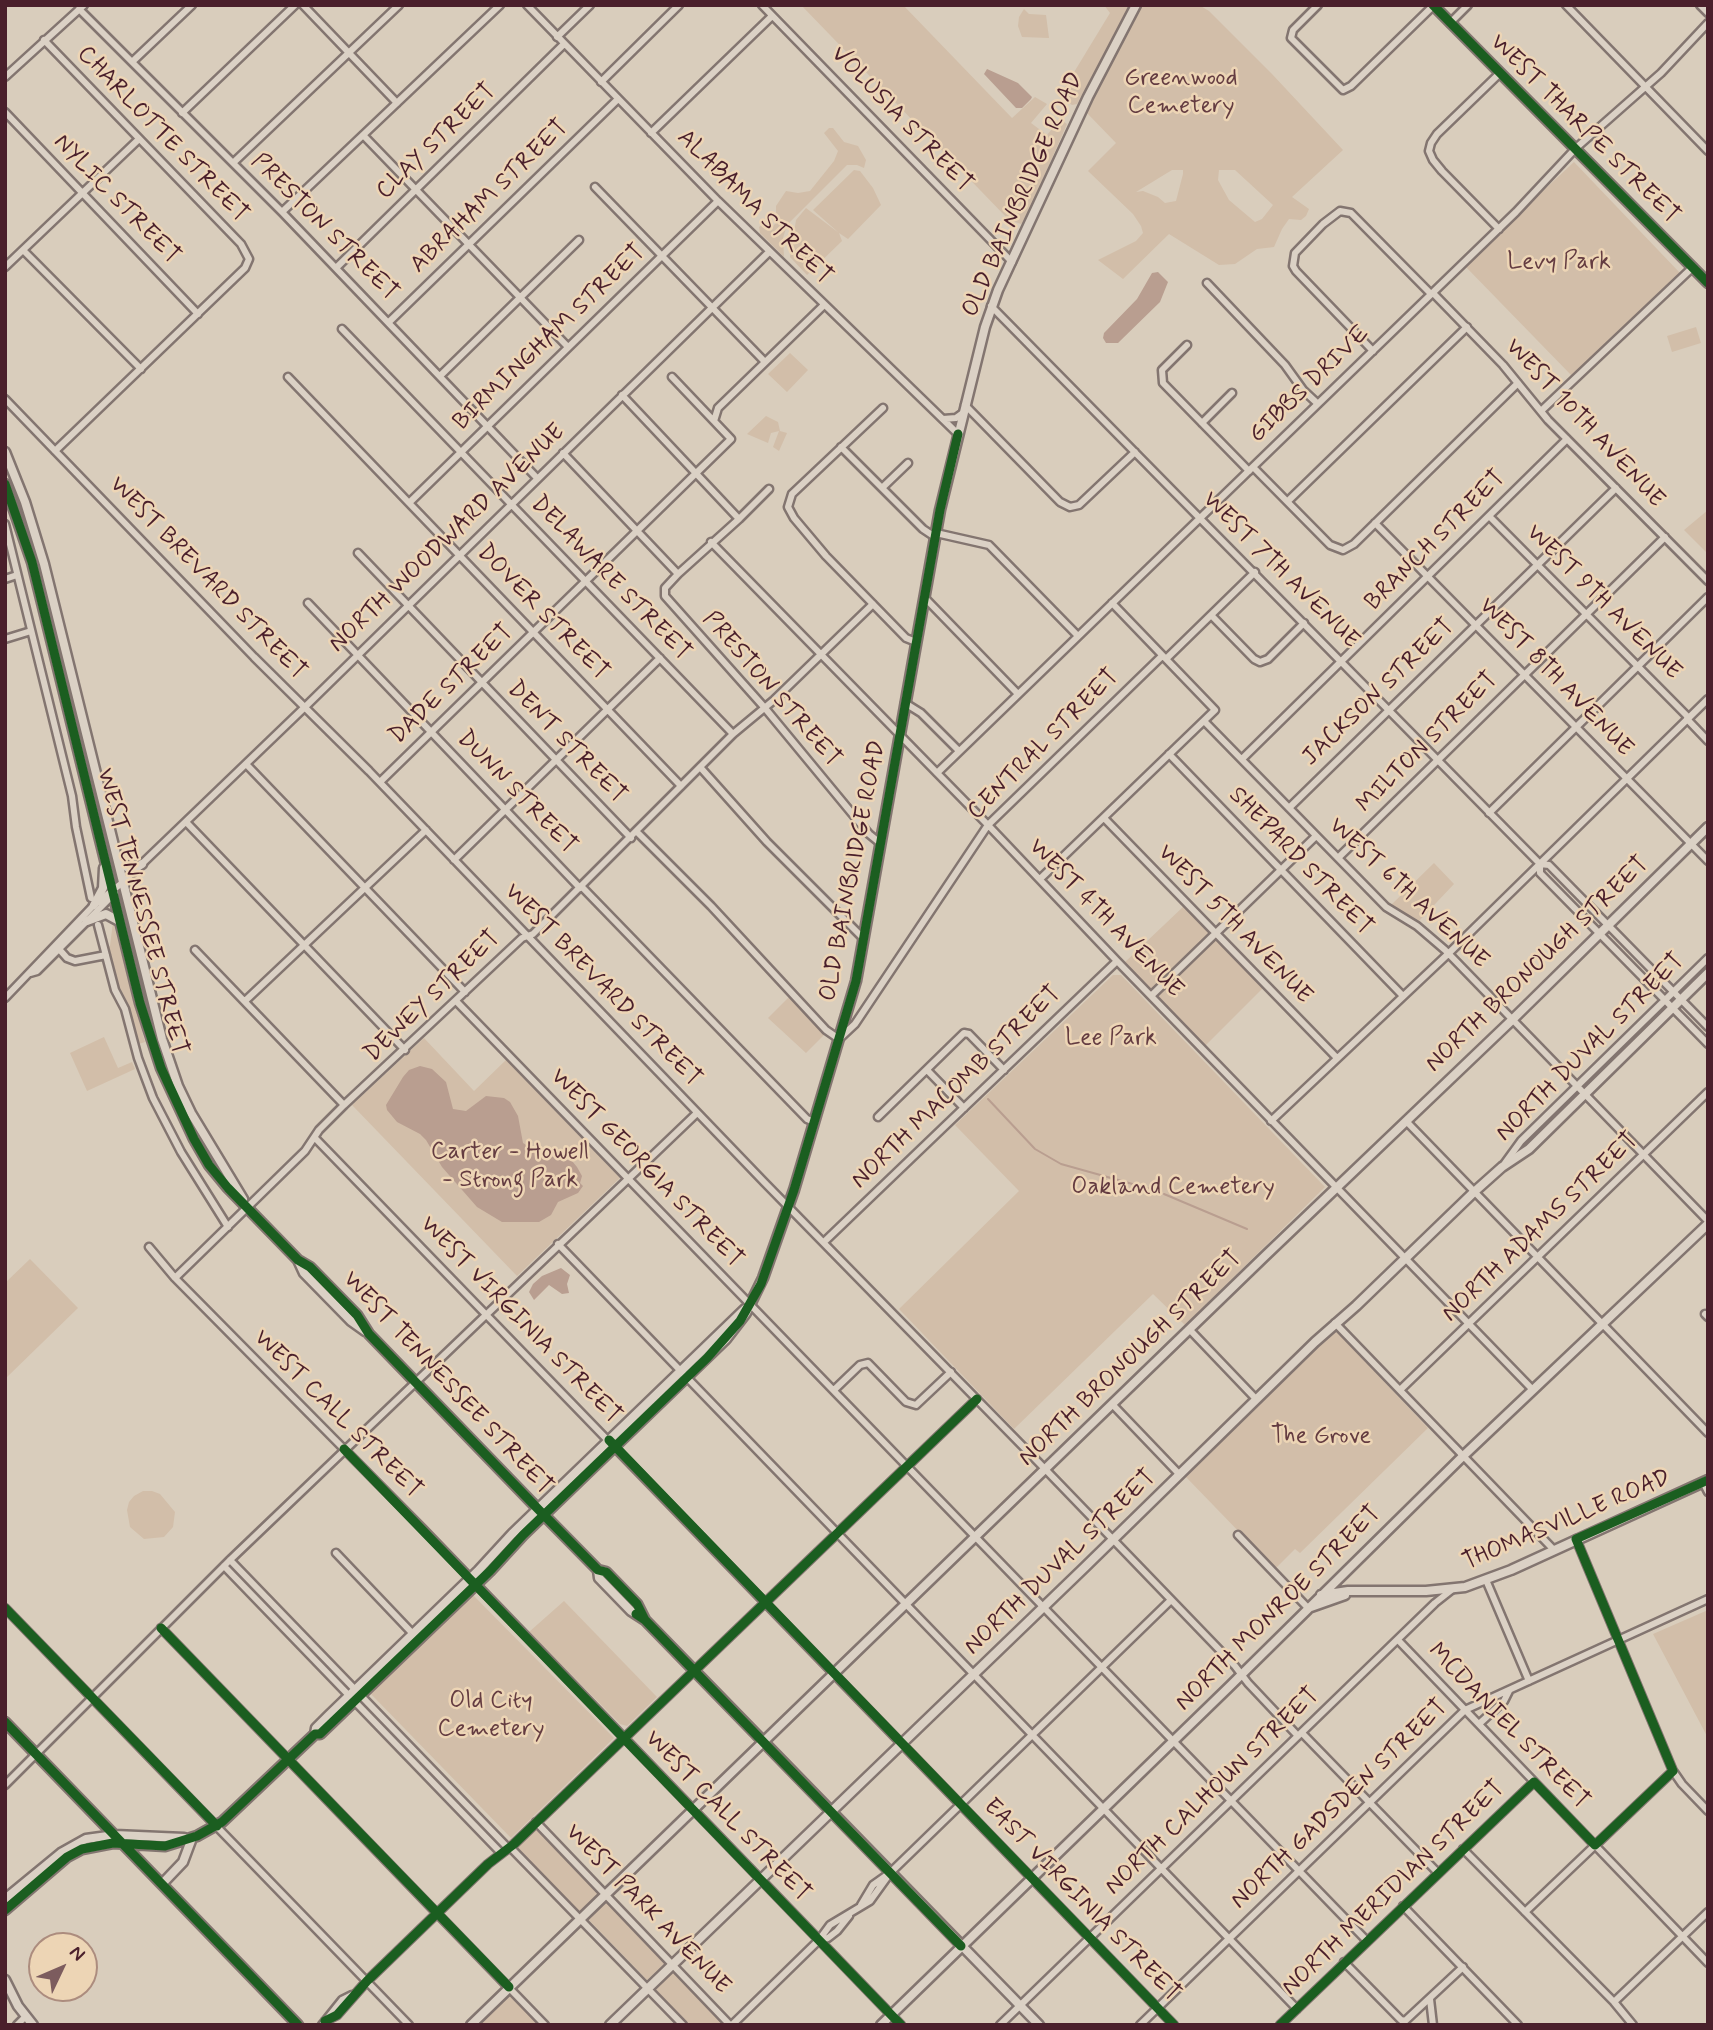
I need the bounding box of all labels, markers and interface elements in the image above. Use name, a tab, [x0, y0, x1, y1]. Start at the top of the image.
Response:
street label: WEST THARPE STREET	[1483, 29, 1685, 231]
street label: CHARLOTTE STREET	[70, 41, 254, 229]
street label: VOLUSIA STREET	[824, 41, 978, 199]
park label: Greenwood Cemetery	[1124, 65, 1238, 121]
street label: OLD BAINBRIDGE ROAD	[957, 68, 1091, 322]
street label: CLAY STREET	[371, 78, 503, 206]
street label: ABRAHAM STREET	[405, 114, 575, 280]
street label: ALABAMA STREET	[670, 124, 838, 292]
street label: NYLIC STREET	[46, 129, 186, 271]
street label: PRESTON STREET	[244, 148, 404, 308]
street label: BIRMINGHAM STREET	[448, 239, 652, 437]
park label: Levy Park	[1507, 249, 1611, 277]
street label: GIBBS DRIVE	[1244, 320, 1376, 450]
street label: WEST 10TH AVENUE	[1498, 333, 1670, 515]
street label: NORTH WOODWARD AVENUE	[324, 419, 572, 659]
street label: BRANCH STREET	[1360, 465, 1512, 617]
street label: WEST BREVARD STREET	[102, 471, 312, 687]
street label: WEST 7TH AVENUE	[1195, 486, 1365, 656]
street label: DELAWARE STREET	[524, 490, 696, 668]
street label: WEST 9TH AVENUE	[1519, 519, 1687, 687]
street label: DOVER STREET	[470, 539, 614, 687]
street label: WEST 8TH AVENUE	[1472, 593, 1638, 763]
street label: PRESTON STREET	[695, 606, 847, 774]
street label: JACKSON STREET	[1297, 613, 1461, 773]
street label: DADE STREET	[384, 619, 520, 751]
street label: CENTRAL STREET	[962, 663, 1126, 827]
street label: MILTON STREET	[1351, 666, 1505, 820]
street label: DENT STREET	[500, 675, 632, 811]
street label: DUNN STREET	[450, 725, 582, 861]
street label: OLD BAINBRIDGE ROAD	[815, 738, 893, 1004]
street label: WEST TENNESSEE STREET	[89, 766, 193, 1058]
street label: SHEPARD STREET	[1222, 782, 1378, 942]
street label: WEST 6TH AVENUE	[1322, 812, 1494, 976]
street label: WEST 4TH AVENUE	[1022, 833, 1188, 1005]
street label: WEST 5TH AVENUE	[1150, 839, 1318, 1011]
street label: NORTH BRONOUGH STREET	[1420, 851, 1656, 1079]
street label: WEST BREVARD STREET	[497, 878, 707, 1094]
street label: DEWEY STREET	[359, 925, 507, 1069]
street label: NORTH DUVAL STREET	[1491, 948, 1691, 1148]
street label: NORTH MACOMB STREET	[846, 980, 1068, 1196]
park label: Lee Park	[1065, 1025, 1157, 1053]
street label: WEST GEORGIA STREET	[543, 1063, 749, 1275]
street label: NORTH ADAMS STREET	[1437, 1127, 1645, 1329]
park label: Carter - Howell - Strong Park	[431, 1139, 589, 1195]
park label: Oakland Cemetery	[1071, 1174, 1275, 1202]
street label: WEST VIRGINIA STREET	[413, 1211, 627, 1431]
street label: NORTH BRONOUGH STREET	[1013, 1245, 1249, 1473]
street label: WEST TENNESSEE STREET	[336, 1266, 558, 1502]
street label: WEST CALL STREET	[247, 1325, 427, 1505]
park label: The Grove	[1271, 1423, 1371, 1451]
street label: NORTH DUVAL STREET	[959, 1464, 1163, 1662]
street label: THOMASVILLE ROAD	[1459, 1464, 1675, 1578]
street label: NORTH MONROE STREET	[1170, 1500, 1388, 1718]
street label: MCDANIEL STREET	[1421, 1638, 1595, 1816]
street label: NORTH CALHOUN STREET	[1100, 1682, 1326, 1902]
park label: Old City Cemetery	[437, 1688, 545, 1744]
street label: NORTH GADSDEN STREET	[1226, 1694, 1454, 1916]
street label: WEST CALL STREET	[638, 1725, 816, 1909]
street label: NORTH MERIDIAN STREET	[1277, 1775, 1511, 2003]
street label: EAST VIRGINIA STREET	[976, 1793, 1186, 2009]
street label: WEST PARK AVENUE	[558, 1819, 736, 2001]
north arrow	[28, 1932, 98, 2002]
text: N	[64, 1940, 90, 1967]

